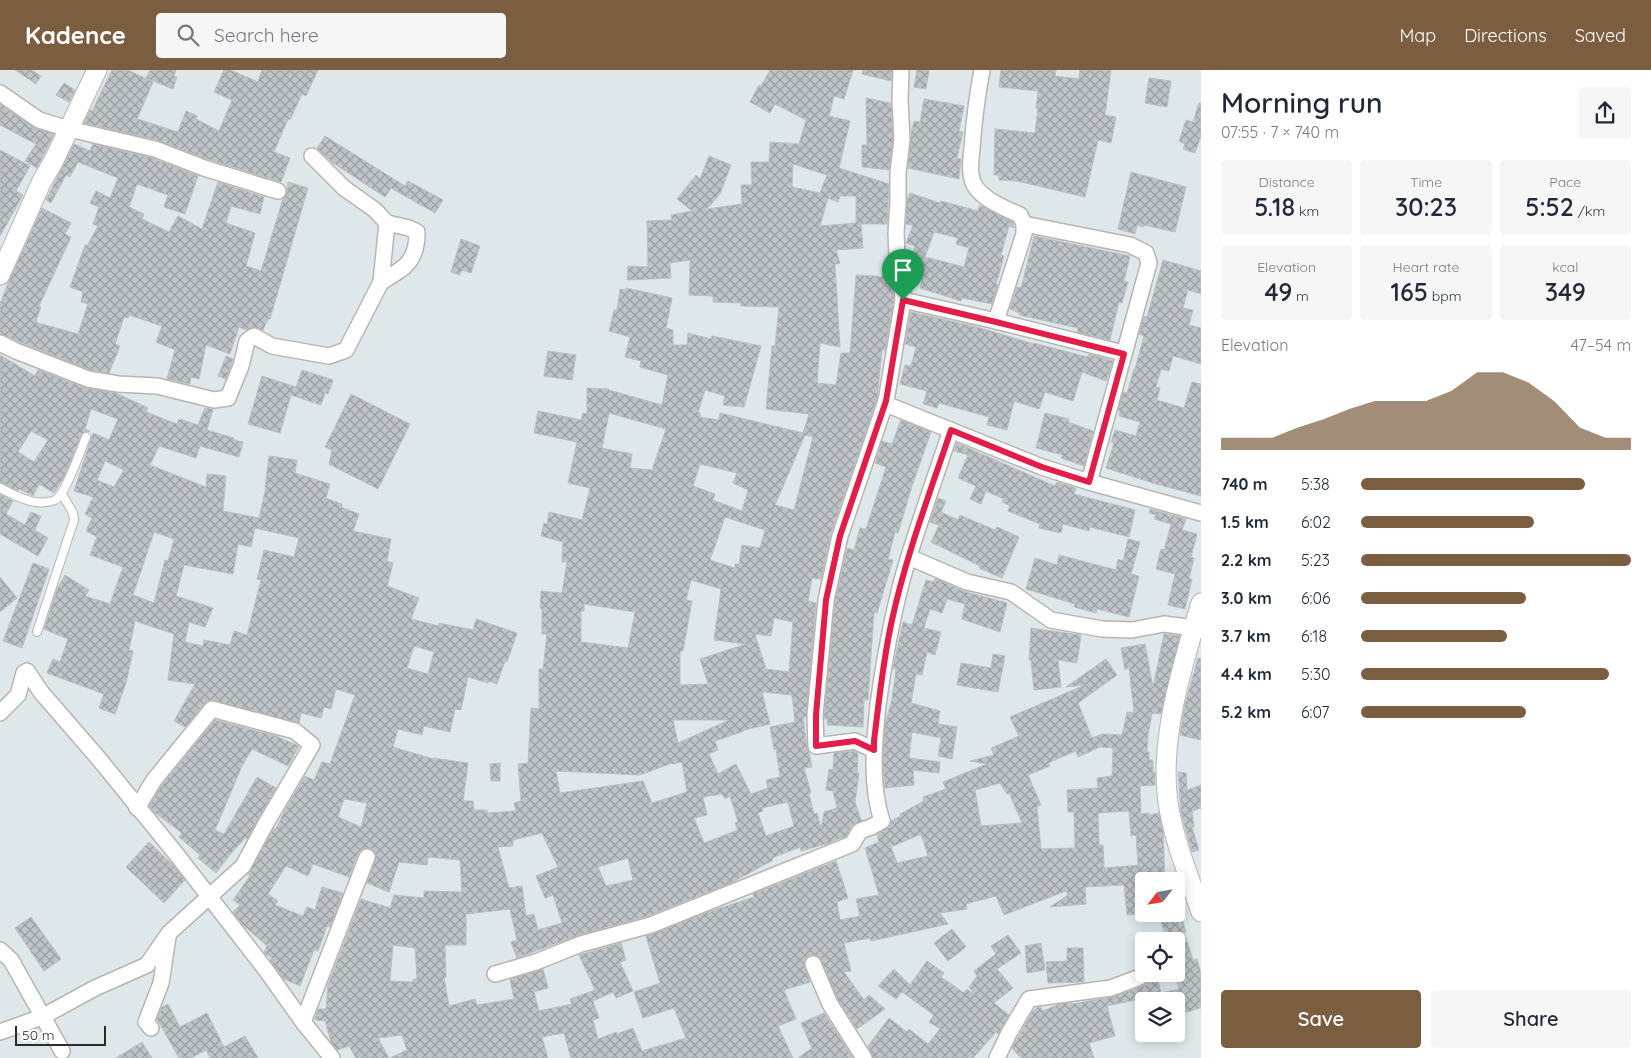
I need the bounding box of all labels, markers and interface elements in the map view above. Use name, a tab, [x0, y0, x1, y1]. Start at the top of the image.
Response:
search box	[156, 13, 506, 58]
text: Kadence	[25, 20, 126, 50]
icon: search	[174, 21, 202, 49]
text: Search here	[214, 23, 319, 47]
text: Map	[1399, 24, 1436, 47]
text: Directions	[1464, 24, 1547, 47]
text: Saved	[1575, 24, 1626, 47]
text: Morning run	[1221, 85, 1382, 120]
button: share	[1579, 87, 1631, 139]
text: 07:55 · 7 × 740 m	[1221, 122, 1339, 142]
text: Distance	[1259, 173, 1315, 191]
text: Time	[1410, 173, 1442, 191]
text: Pace	[1549, 173, 1581, 191]
text: 5.18	[1254, 191, 1295, 222]
text: 30:23	[1395, 191, 1457, 222]
text: 5:52	[1525, 191, 1574, 222]
text: km	[1295, 202, 1319, 220]
text: /km	[1574, 202, 1605, 220]
pin	[882, 249, 924, 300]
icon: arrive	[889, 256, 917, 284]
text: Elevation	[1257, 258, 1316, 276]
text: Heart rate	[1393, 258, 1459, 276]
text: kcal	[1552, 258, 1578, 276]
text: 49	[1264, 276, 1292, 307]
text: 165	[1390, 276, 1428, 307]
text: 349	[1545, 276, 1586, 307]
text: m	[1292, 287, 1309, 305]
text: bpm	[1428, 287, 1461, 305]
text: Elevation	[1221, 335, 1288, 355]
text: 47–54 m	[1571, 335, 1631, 355]
text: 740 m	[1221, 474, 1268, 494]
text: 5:38	[1301, 474, 1330, 494]
text: 1.5 km	[1221, 512, 1269, 532]
text: 6:02	[1301, 512, 1331, 532]
text: 2.2 km	[1221, 550, 1272, 570]
text: 5:23	[1301, 550, 1330, 570]
text: 3.0 km	[1221, 588, 1272, 608]
text: 6:06	[1301, 588, 1331, 608]
text: 3.7 km	[1221, 626, 1271, 646]
text: 6:18	[1301, 626, 1327, 646]
text: 4.4 km	[1221, 664, 1272, 684]
text: 5:30	[1301, 664, 1331, 684]
text: 5.2 km	[1221, 702, 1271, 722]
text: 6:07	[1301, 702, 1329, 722]
north arrow	[1135, 872, 1185, 922]
map controls	[1135, 872, 1185, 1042]
button: locate	[1135, 932, 1185, 982]
button: Save	[1221, 990, 1421, 1048]
button: Share	[1431, 990, 1631, 1048]
button: layers	[1135, 992, 1185, 1042]
scale bar	[15, 1023, 106, 1046]
text: 50 m	[22, 1026, 55, 1044]

